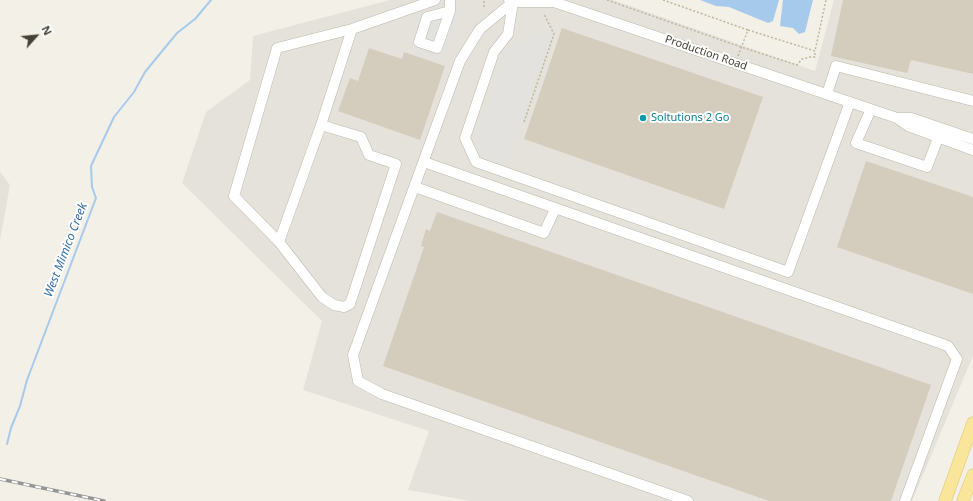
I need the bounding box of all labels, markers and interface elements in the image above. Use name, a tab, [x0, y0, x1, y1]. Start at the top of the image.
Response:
north arrow	[16, 16, 56, 56]
text: N	[38, 23, 56, 38]
street label: Production Road	[663, 33, 749, 73]
place label: Soltutions 2 Go	[651, 111, 730, 125]
marker: Soltutions 2 Go	[638, 113, 648, 123]
water label: West Mimico Creek	[41, 201, 91, 299]

